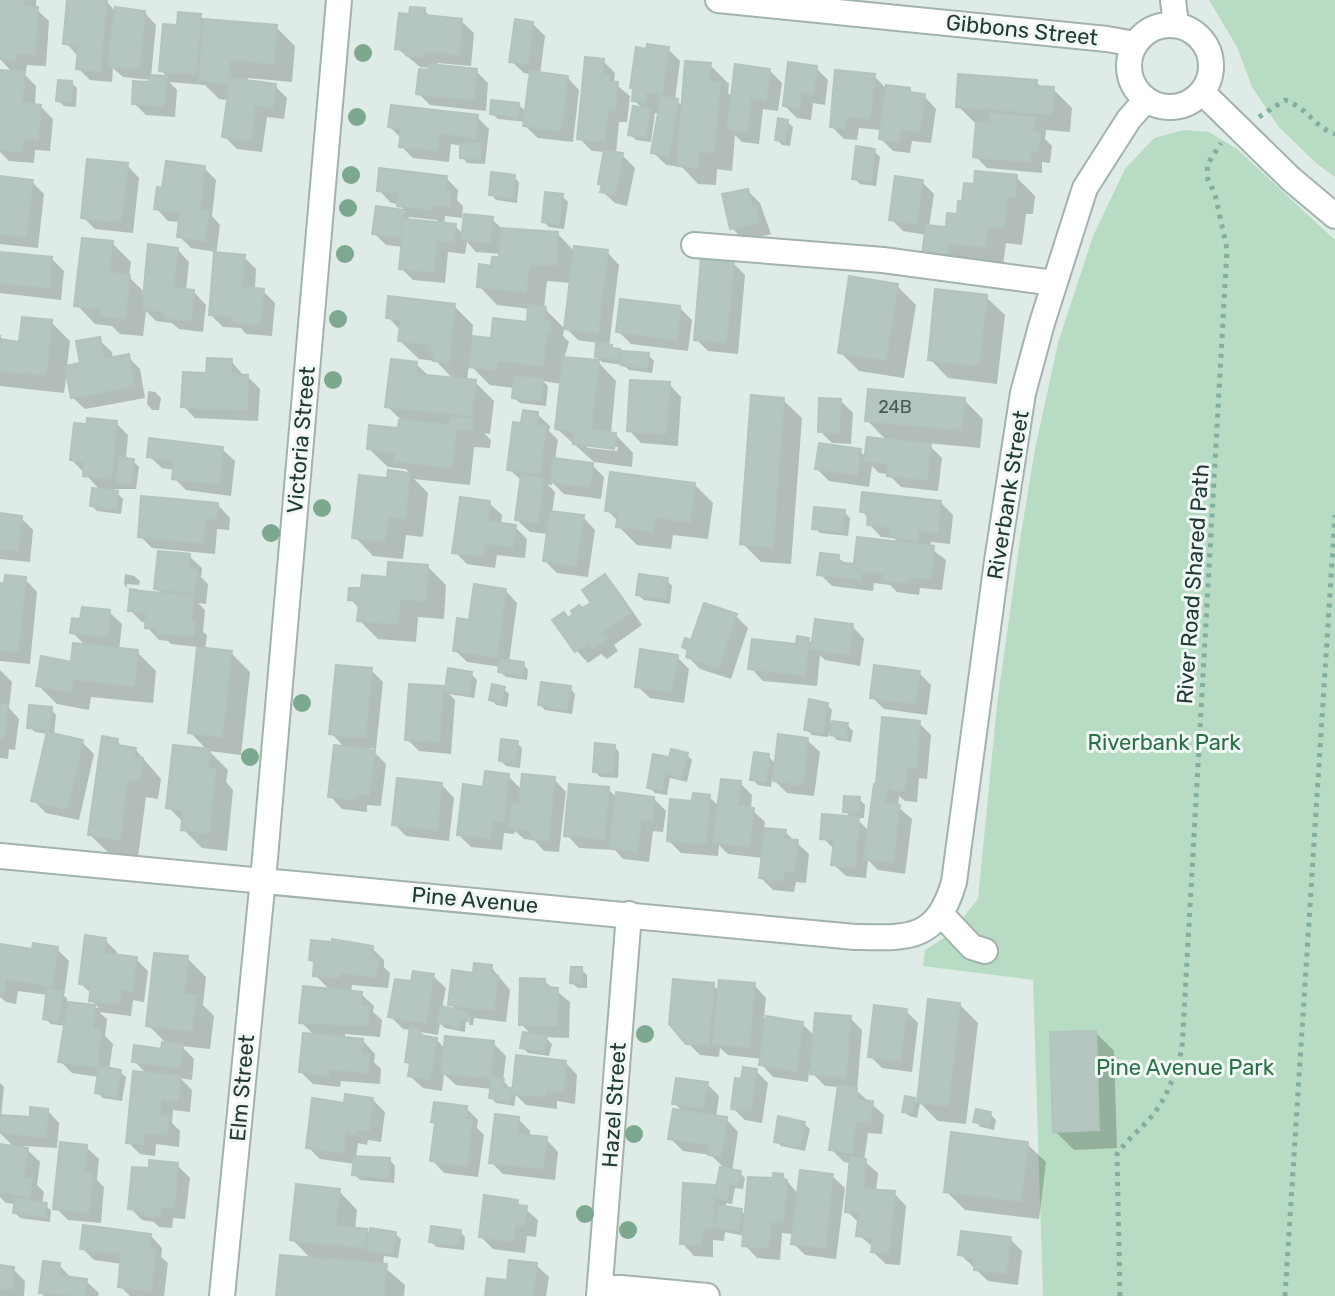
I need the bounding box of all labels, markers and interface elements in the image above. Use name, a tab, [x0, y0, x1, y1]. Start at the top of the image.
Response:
street label: Gibbons Street	[945, 9, 1100, 51]
street label: Victoria Street	[281, 365, 321, 515]
house number: 24B	[878, 396, 912, 418]
street label: Riverbank Street	[981, 408, 1035, 582]
street label: River Road Shared Path	[1171, 463, 1215, 705]
park label: Riverbank Park	[1087, 729, 1241, 756]
street label: Pine Avenue	[411, 881, 539, 919]
street label: Elm Street	[224, 1033, 260, 1143]
street label: Hazel Street	[596, 1041, 632, 1169]
park label: Pine Avenue Park	[1096, 1054, 1275, 1081]

